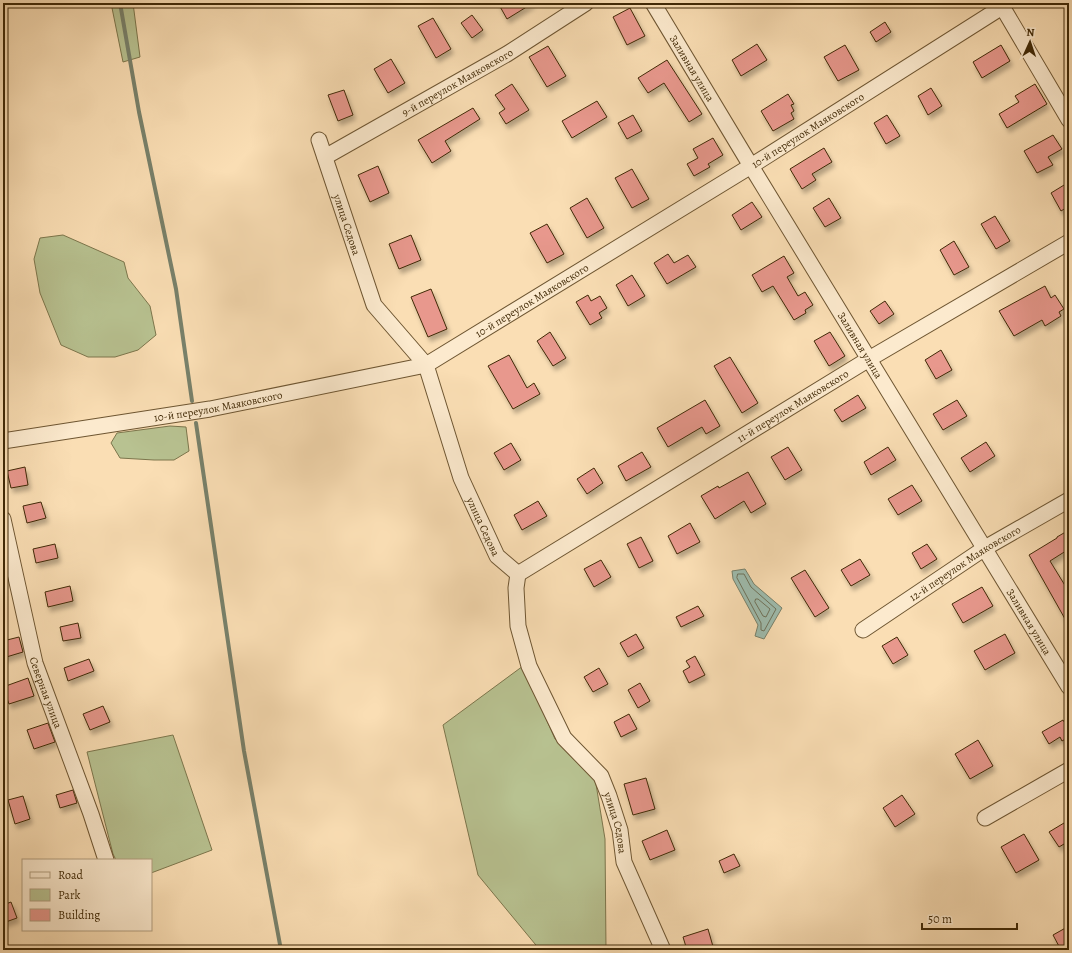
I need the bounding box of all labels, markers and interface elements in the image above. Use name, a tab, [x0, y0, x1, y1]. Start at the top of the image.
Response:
north arrow	[1010, 22, 1050, 62]
text: N	[1026, 25, 1035, 40]
street label: Заливная улица	[666, 32, 718, 105]
street label: 9-й переулок Маяковского	[399, 45, 517, 120]
street label: 10-й переулок Маяковского	[749, 89, 867, 172]
street label: улица Седова	[329, 191, 364, 258]
street label: 10-й переулок Маяковского	[473, 260, 592, 341]
street label: Заливная улица	[834, 309, 886, 382]
street label: 11-й переулок Маяковского	[734, 366, 852, 446]
street label: 10-й переулок Маяковского	[153, 387, 284, 426]
street label: улица Седова	[462, 494, 503, 559]
street label: 12-й переулок Маяковского	[906, 522, 1024, 605]
street label: Заливная улица	[1003, 586, 1055, 659]
street label: Северная улица	[26, 656, 66, 731]
street label: улица Седова	[600, 789, 630, 855]
legend	[22, 859, 152, 931]
text: Road	[58, 867, 84, 883]
text: Park	[58, 887, 81, 903]
scale bar	[922, 905, 1017, 931]
text: Building	[58, 907, 100, 923]
text: 50 m	[928, 911, 952, 927]

